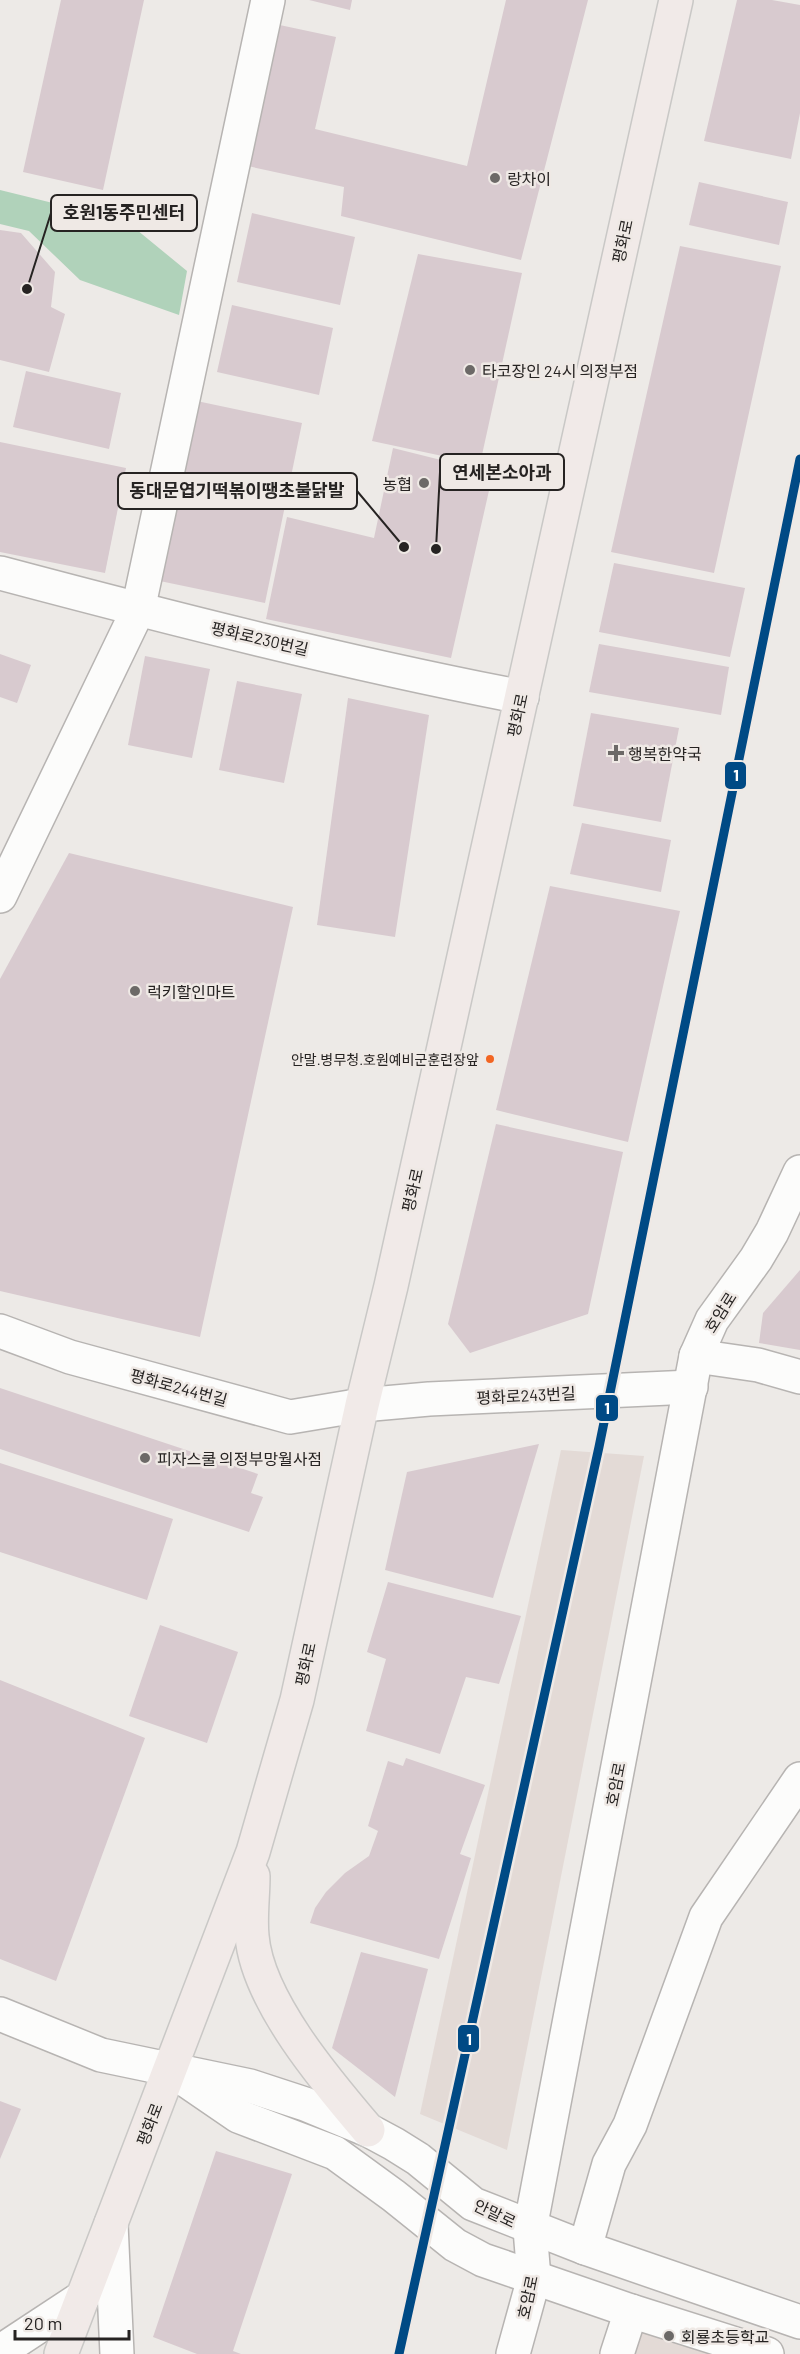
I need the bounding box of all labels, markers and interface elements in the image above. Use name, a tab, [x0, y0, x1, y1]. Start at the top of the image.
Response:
place label: 랑차이	[507, 169, 551, 188]
marker: 랑차이	[488, 171, 502, 185]
callout: 호원1동주민센터	[51, 195, 197, 231]
text: 호원1동주민센터	[63, 201, 185, 223]
street label: 평화로	[608, 217, 636, 265]
place label: 타코장인 24시 의정부점	[482, 361, 638, 380]
marker: 타코장인 24시 의정부점	[463, 363, 477, 377]
callout: 연세본소아과	[440, 454, 564, 490]
text: 연세본소아과	[452, 461, 552, 483]
callout: 동대문엽기떡볶이땡초불닭발	[118, 473, 357, 509]
place label: 농협	[383, 474, 412, 493]
marker: 농협	[417, 476, 431, 490]
text: 동대문엽기떡볶이땡초불닭발	[129, 479, 345, 501]
street label: 평화로230번길	[209, 618, 311, 658]
street label: 평화로	[503, 691, 531, 739]
place label: 행복한약국	[628, 744, 702, 763]
marker: 행복한약국	[609, 746, 623, 760]
line badge: 1	[724, 761, 747, 790]
text: 1	[733, 765, 739, 784]
place label: 럭키할인마트	[147, 982, 235, 1001]
marker: 럭키할인마트	[128, 984, 142, 998]
place label: 안말.병무청.호원예비군훈련장앞	[291, 1051, 479, 1068]
marker: 안말.병무청.호원예비군훈련장앞	[484, 1053, 496, 1065]
street label: 평화로	[398, 1166, 426, 1214]
street label: 호암로	[700, 1288, 740, 1336]
street label: 평화로244번길	[128, 1365, 230, 1409]
street label: 평화로243번길	[476, 1383, 576, 1407]
line badge: 1	[595, 1394, 619, 1422]
text: 1	[604, 1398, 610, 1417]
place label: 피자스쿨 의정부망월사점	[157, 1449, 322, 1468]
marker: 피자스쿨 의정부망월사점	[138, 1451, 152, 1465]
street label: 평화로	[291, 1640, 319, 1688]
street label: 호암로	[601, 1760, 629, 1807]
line badge: 1	[457, 2024, 480, 2053]
text: 1	[466, 2029, 472, 2048]
street label: 평화로	[132, 2100, 166, 2148]
street label: 안말로	[471, 2195, 519, 2231]
street label: 호암로	[513, 2273, 541, 2321]
scale bar	[15, 2303, 129, 2341]
text: 20 m	[24, 2312, 62, 2334]
place label: 회룡초등학교	[681, 2327, 769, 2346]
marker: 회룡초등학교	[662, 2329, 676, 2343]

